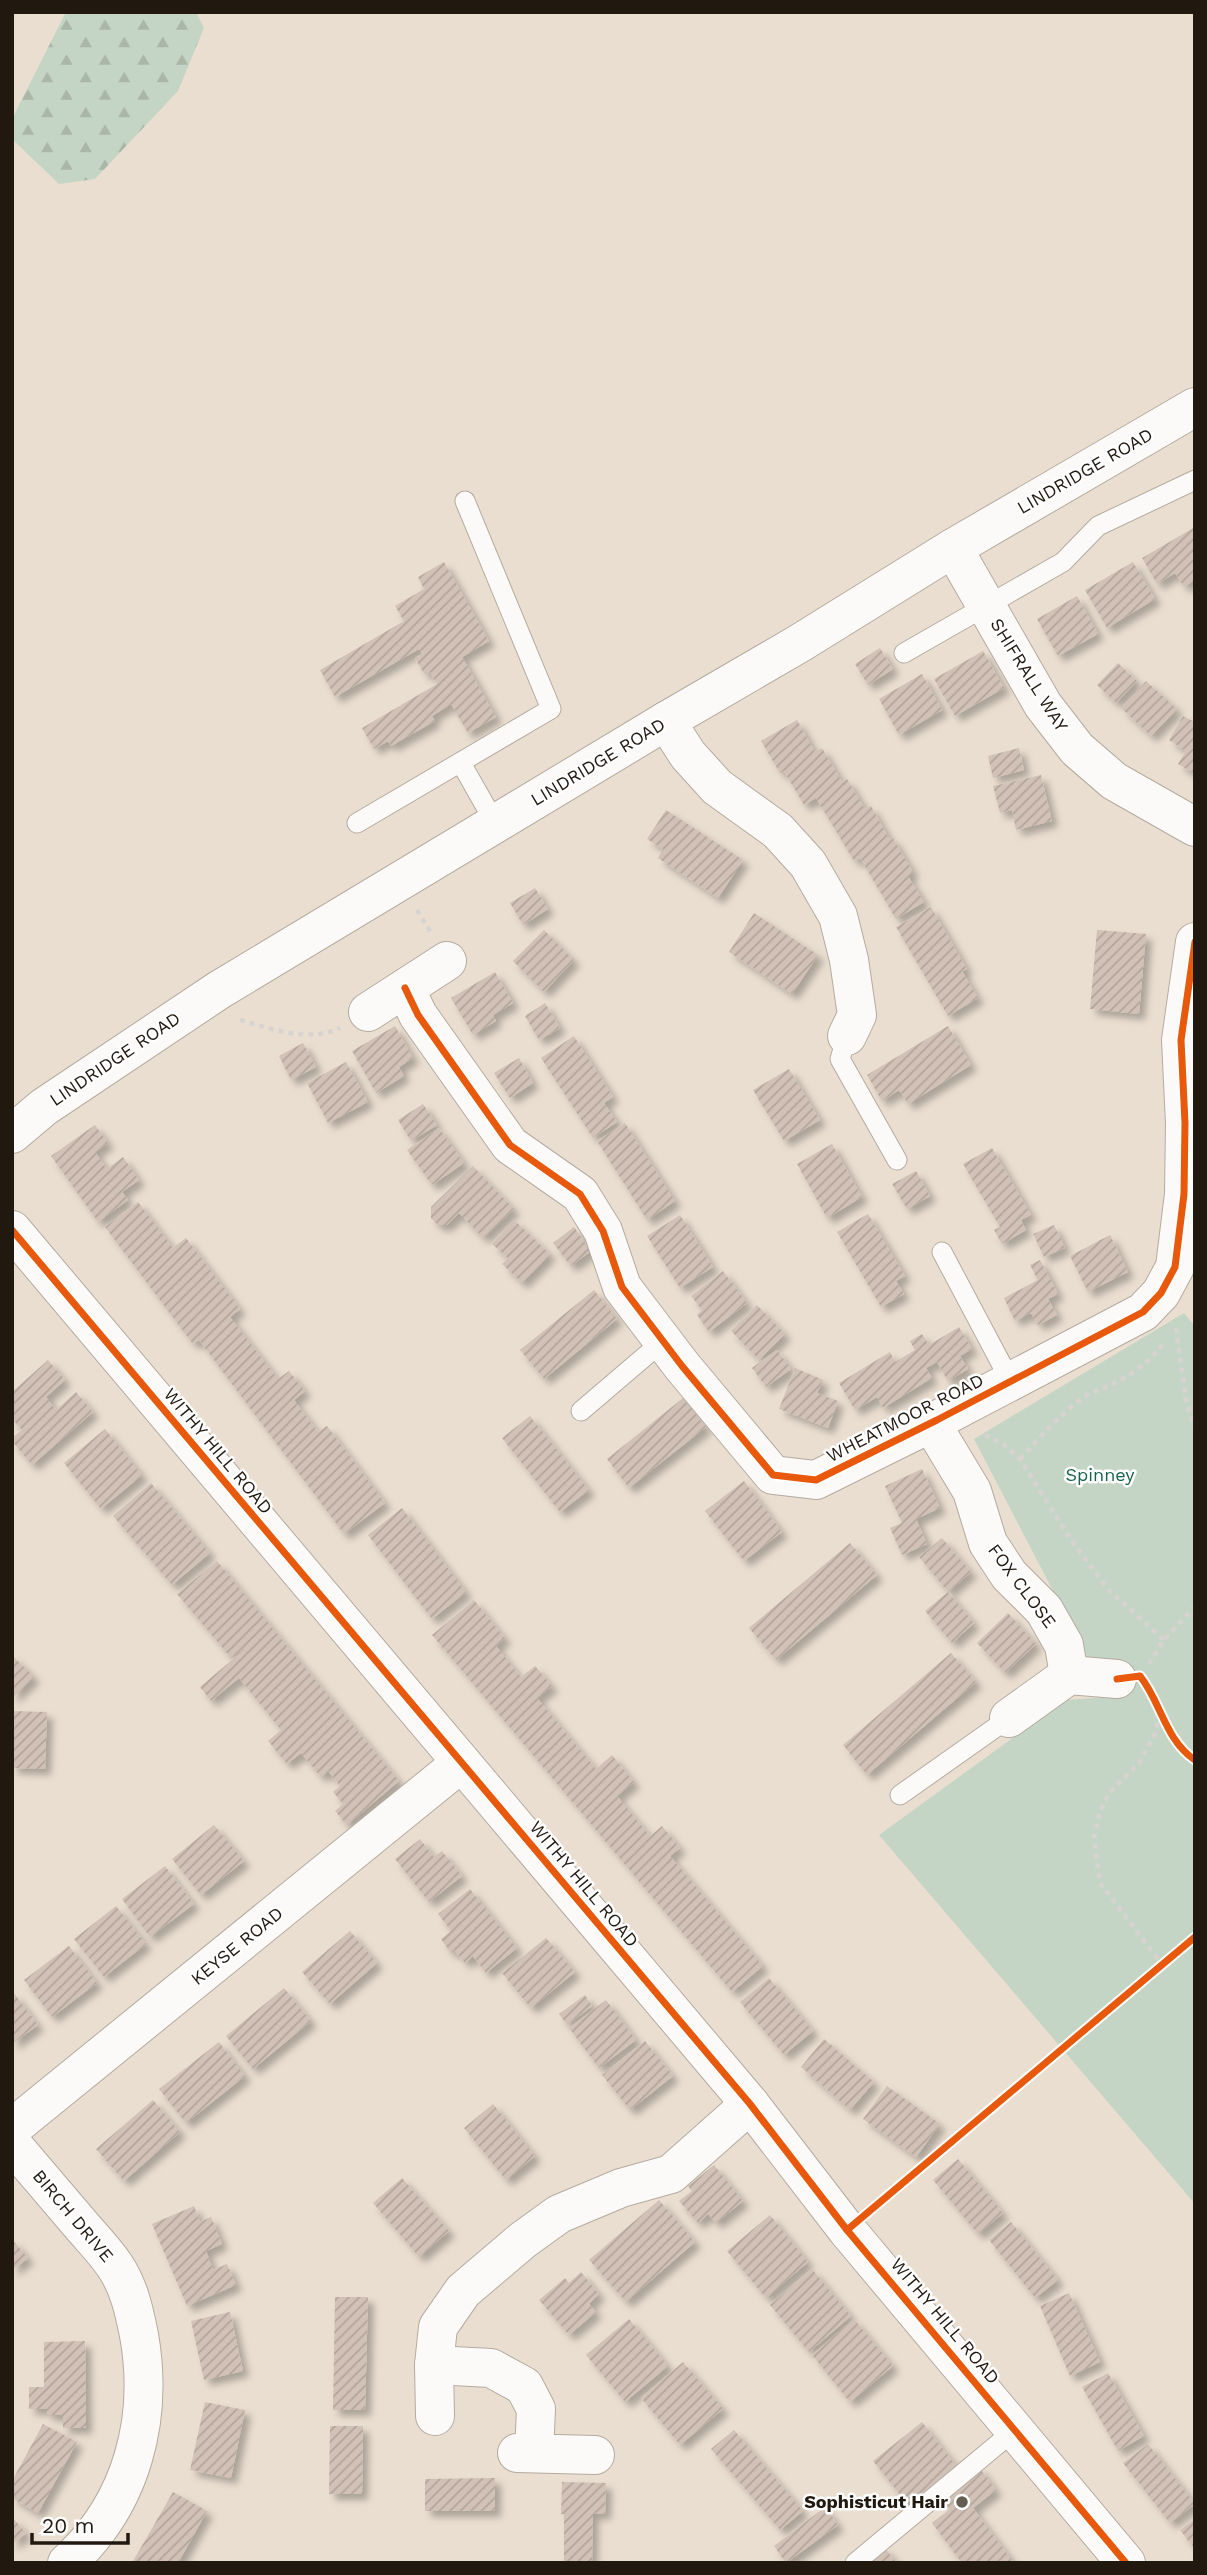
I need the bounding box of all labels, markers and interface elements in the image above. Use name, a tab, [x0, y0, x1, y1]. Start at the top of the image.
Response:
street label: LINDRIDGE ROAD	[1013, 423, 1156, 518]
street label: SHIFRALL WAY	[986, 614, 1073, 736]
street label: LINDRIDGE ROAD	[527, 713, 669, 810]
street label: LINDRIDGE ROAD	[45, 1007, 184, 1110]
street label: WHEATMOOR ROAD	[823, 1369, 987, 1466]
street label: WITHY HILL ROAD	[160, 1383, 277, 1518]
park label: Spinney	[1065, 1464, 1135, 1485]
street label: FOX CLOSE	[984, 1540, 1061, 1632]
street label: WITHY HILL ROAD	[526, 1816, 643, 1951]
street label: KEYSE ROAD	[186, 1902, 287, 1989]
street label: BIRCH DRIVE	[29, 2165, 118, 2266]
street label: WITHY HILL ROAD	[887, 2253, 1004, 2388]
place label: Sophisticut Hair	[804, 2491, 948, 2512]
marker: Sophisticut Hair	[954, 2494, 970, 2510]
scale bar	[32, 2502, 128, 2546]
text: 20 m	[42, 2513, 94, 2538]

